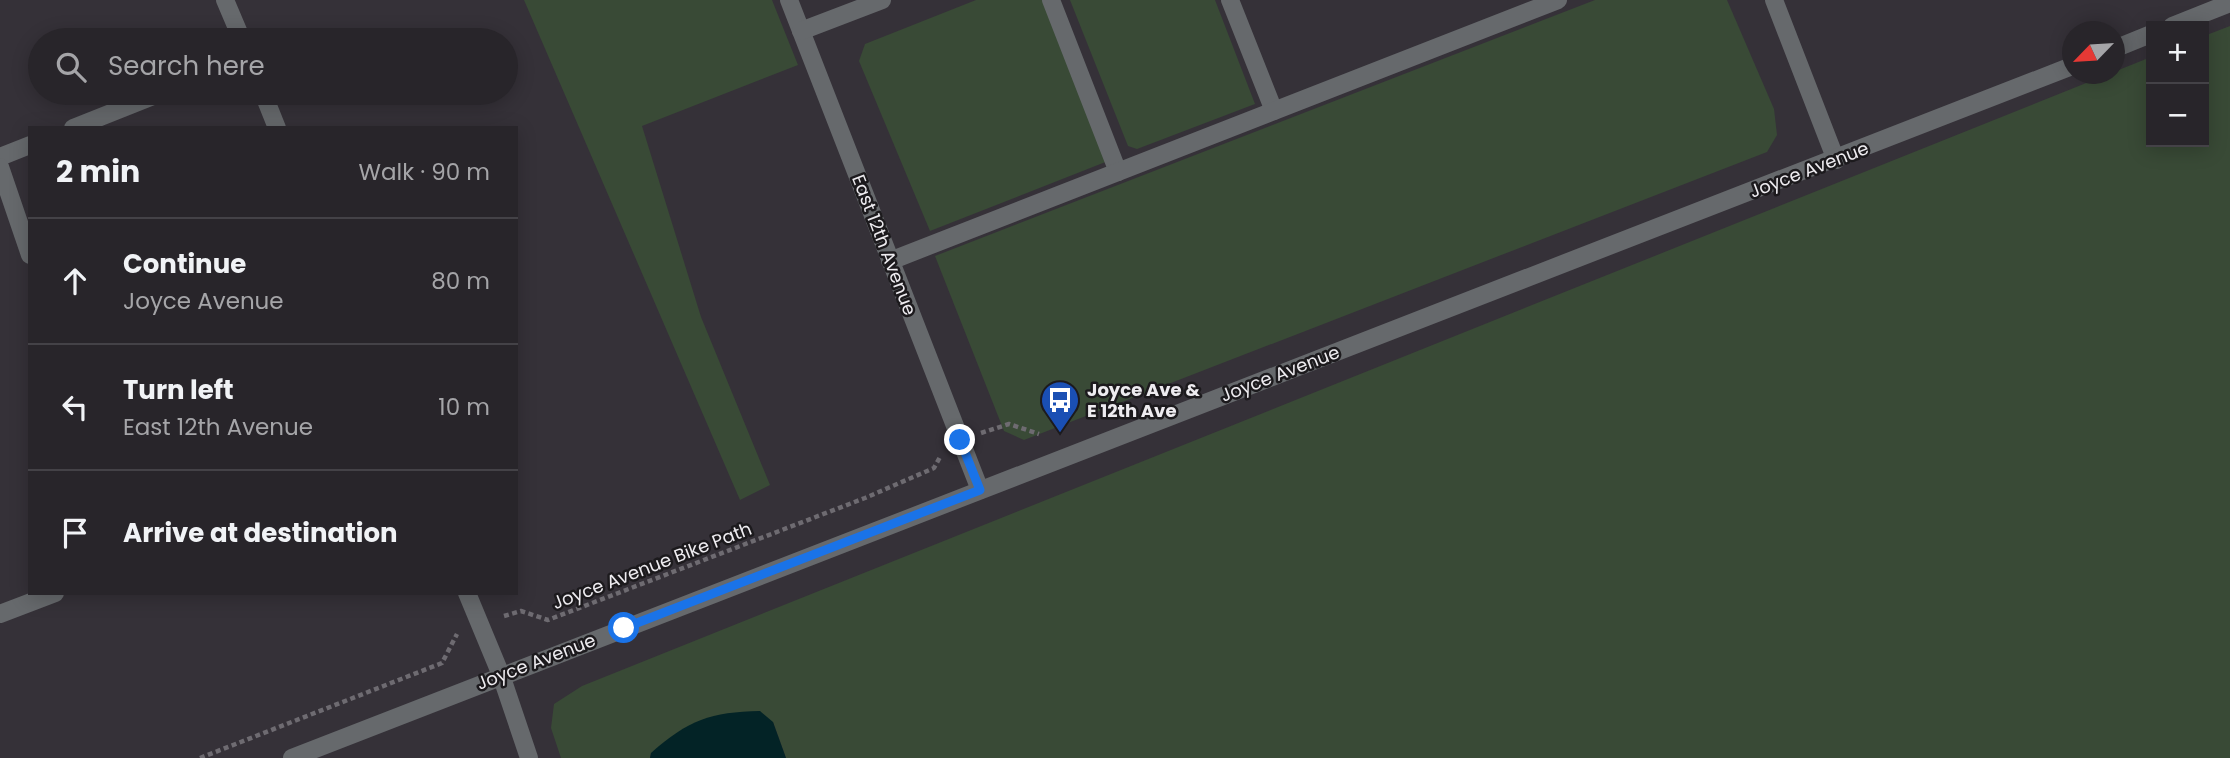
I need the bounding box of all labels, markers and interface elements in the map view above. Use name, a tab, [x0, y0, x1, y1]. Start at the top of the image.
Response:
north arrow	[2062, 21, 2125, 84]
map controls	[2146, 21, 2209, 147]
button: +	[2146, 21, 2209, 84]
search box	[28, 28, 518, 105]
icon: search	[52, 48, 90, 86]
text: Search here	[108, 48, 265, 84]
button: −	[2146, 84, 2209, 147]
street label: Joyce Avenue	[1746, 135, 1872, 204]
text: 2 min	[56, 150, 140, 193]
text: Walk · 90 m	[359, 156, 490, 188]
street label: East 12th Avenue	[846, 171, 923, 319]
text: Continue	[123, 246, 246, 282]
icon: ahead	[56, 262, 94, 300]
text: 80 m	[431, 265, 490, 297]
text: Joyce Avenue	[123, 285, 284, 317]
street label: Joyce Avenue	[1217, 339, 1343, 408]
text: Turn left	[123, 372, 234, 408]
place label: Joyce Ave & E 12th Ave	[1087, 377, 1200, 423]
bus stop icon: Joyce Ave & E 12th Ave	[1039, 379, 1081, 434]
icon: left	[56, 388, 94, 426]
text: 10 m	[438, 391, 490, 423]
text: East 12th Avenue	[123, 411, 313, 443]
route end	[944, 424, 975, 455]
icon: arrive	[56, 514, 94, 552]
text: Arrive at destination	[123, 515, 398, 551]
street label: Joyce Avenue Bike Path	[548, 516, 755, 615]
route start	[608, 612, 639, 643]
street label: Joyce Avenue	[473, 627, 599, 696]

